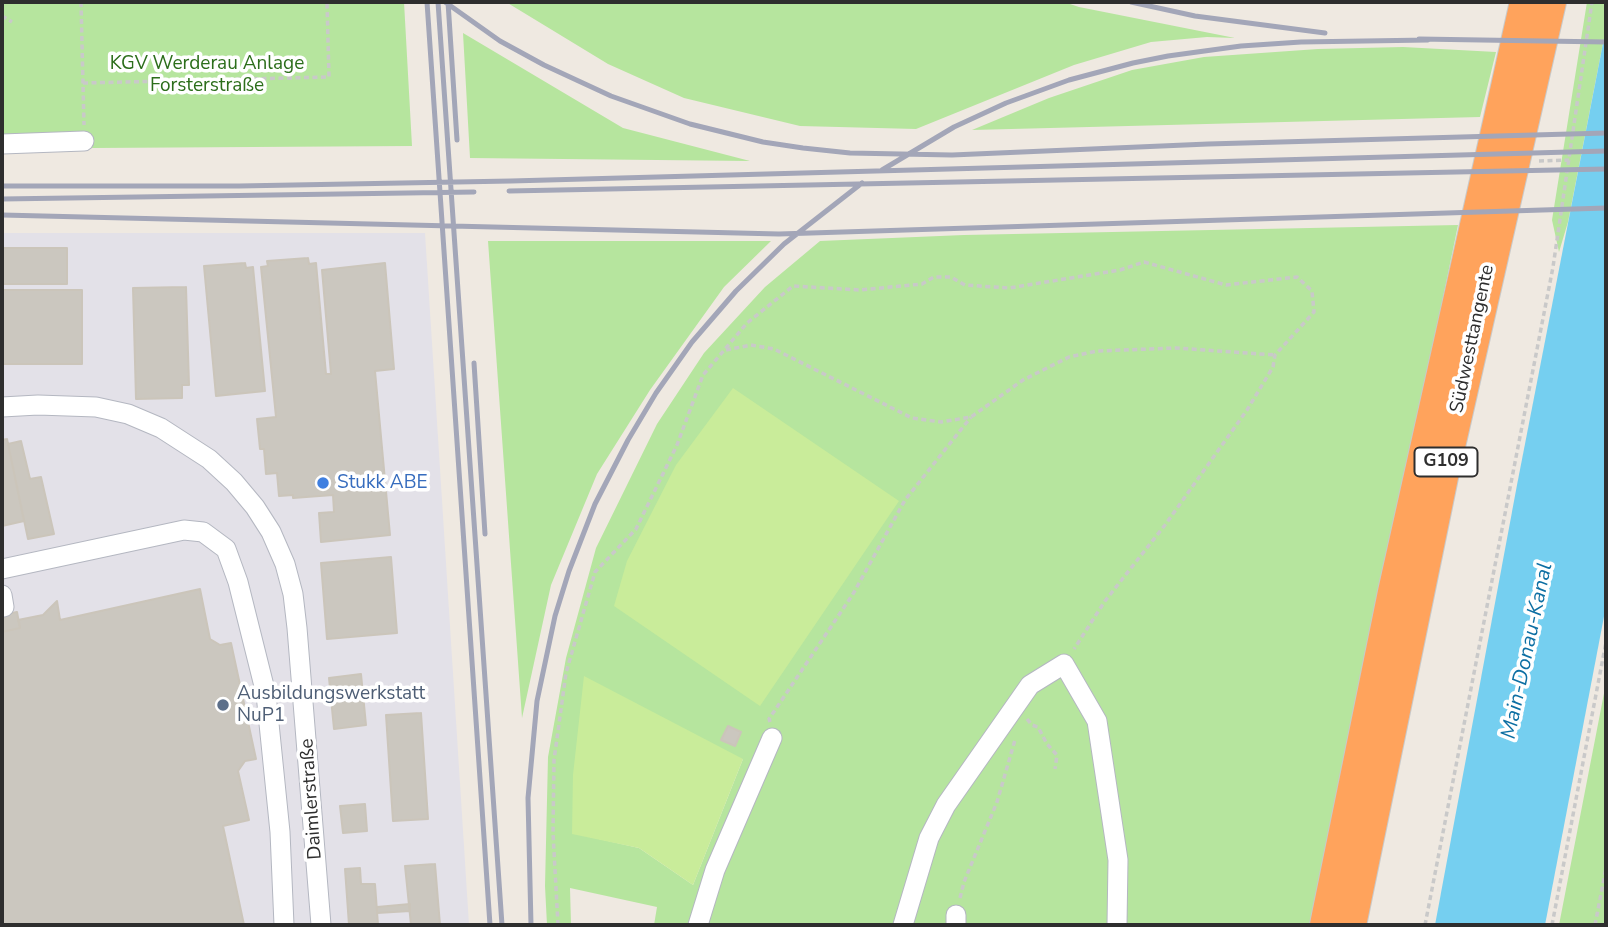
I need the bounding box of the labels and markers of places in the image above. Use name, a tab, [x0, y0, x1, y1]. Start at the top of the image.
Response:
place label: Stukk ABE	[337, 472, 428, 494]
marker: Stukk ABE	[315, 475, 331, 491]
place label: Ausbildungswerkstatt NuP1	[237, 683, 425, 727]
marker: Ausbildungswerkstatt NuP1	[215, 697, 231, 713]

